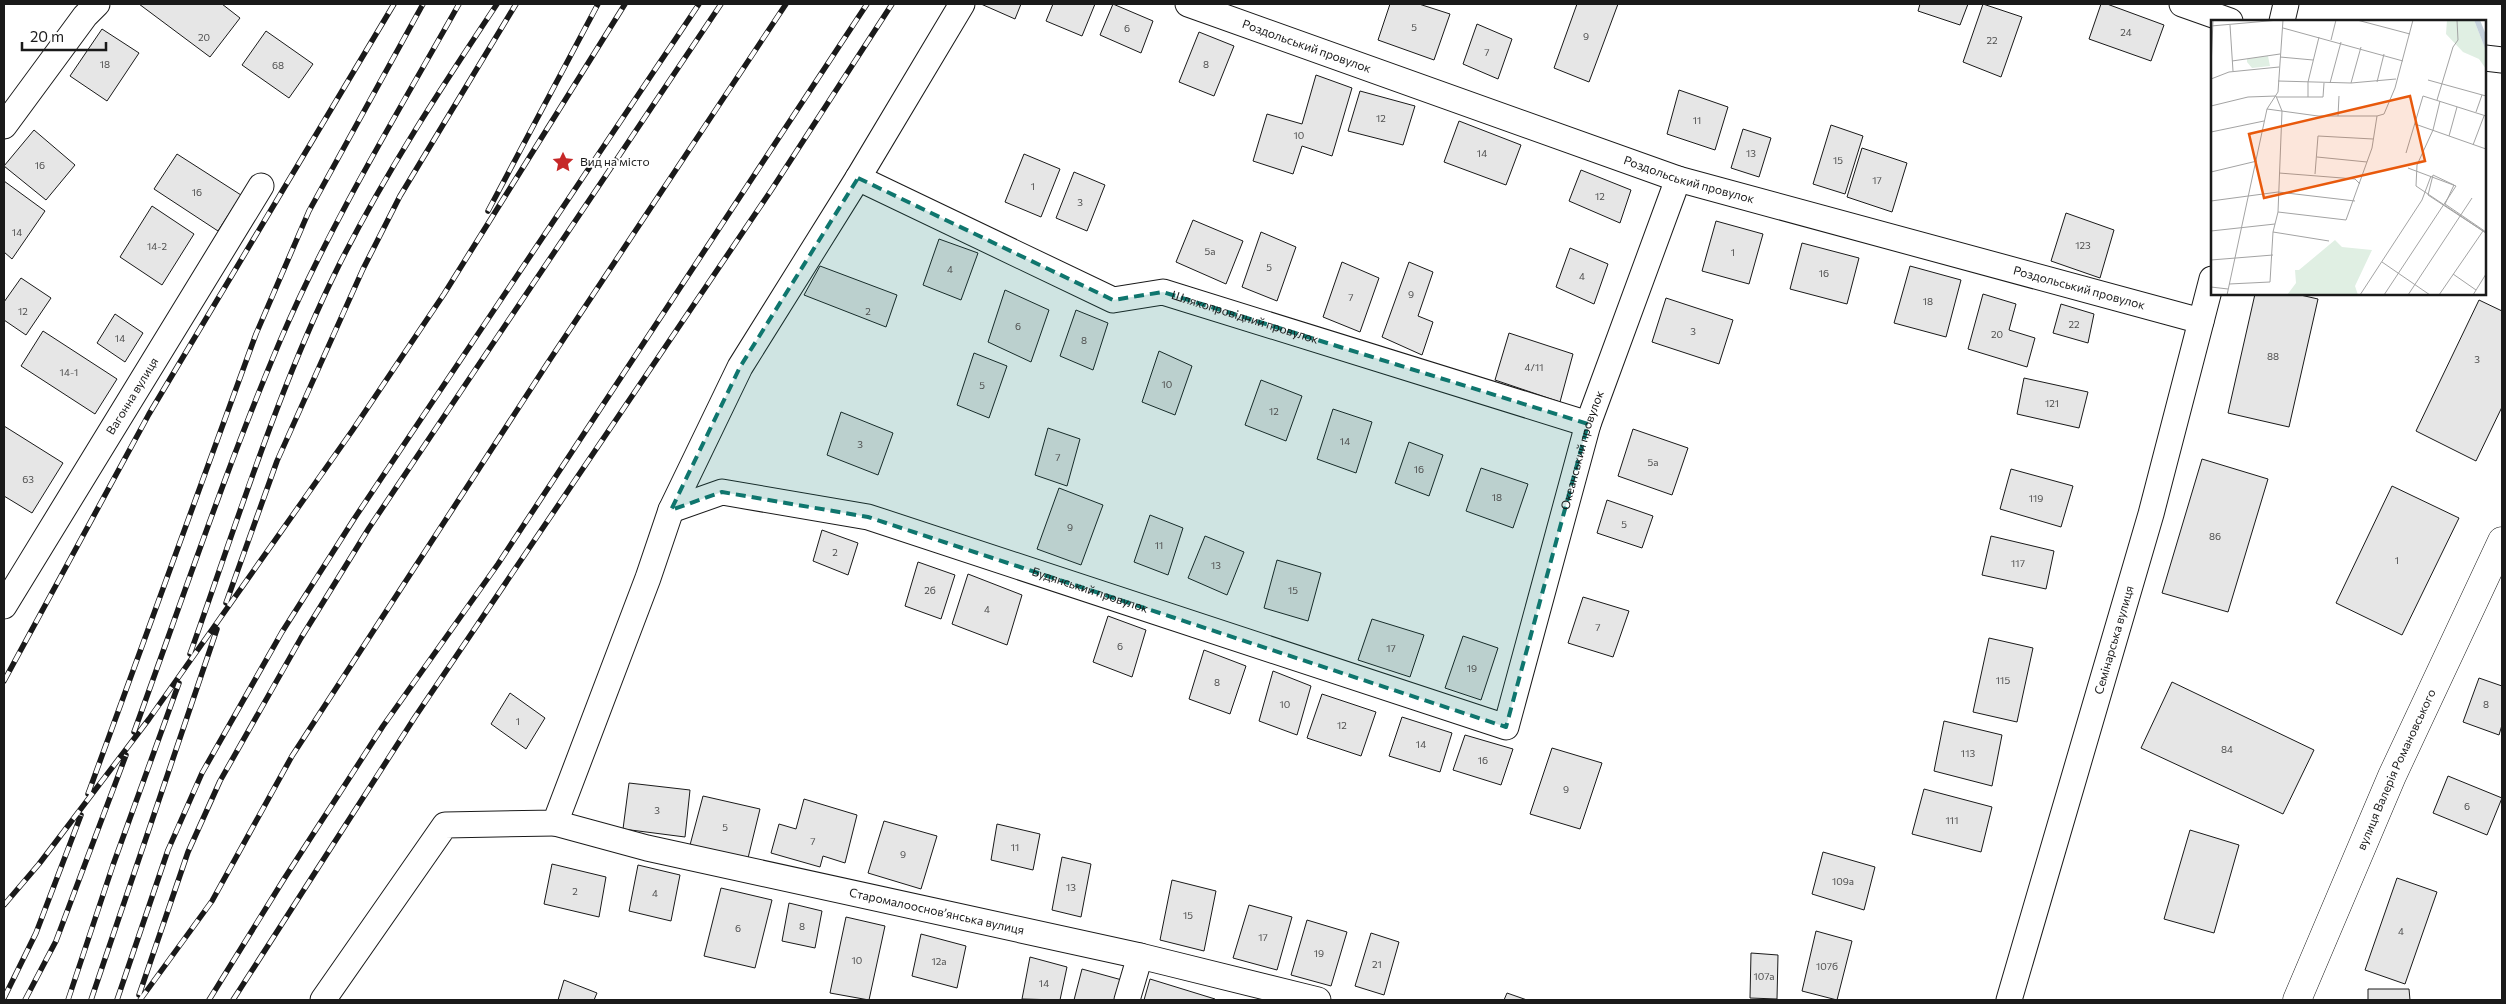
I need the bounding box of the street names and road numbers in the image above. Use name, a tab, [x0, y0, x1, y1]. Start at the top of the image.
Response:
street label: Роздольський провулок	[1241, 16, 1374, 75]
street label: Роздольський провулок	[1622, 152, 1757, 206]
street label: Роздольський провулок	[2012, 262, 2147, 312]
street label: Шляхопровідний провулок	[1170, 287, 1321, 346]
street label: Вагонна вулиця	[103, 355, 160, 437]
street label: Океанський провулок	[1557, 388, 1606, 511]
street label: Будянський провулок	[1030, 563, 1151, 615]
street label: Семінарська вулиця	[2091, 584, 2136, 696]
street label: вулиця Валерія Романовського	[2353, 686, 2438, 852]
street label: Старомалооснов’янська вулиця	[848, 885, 1026, 936]

